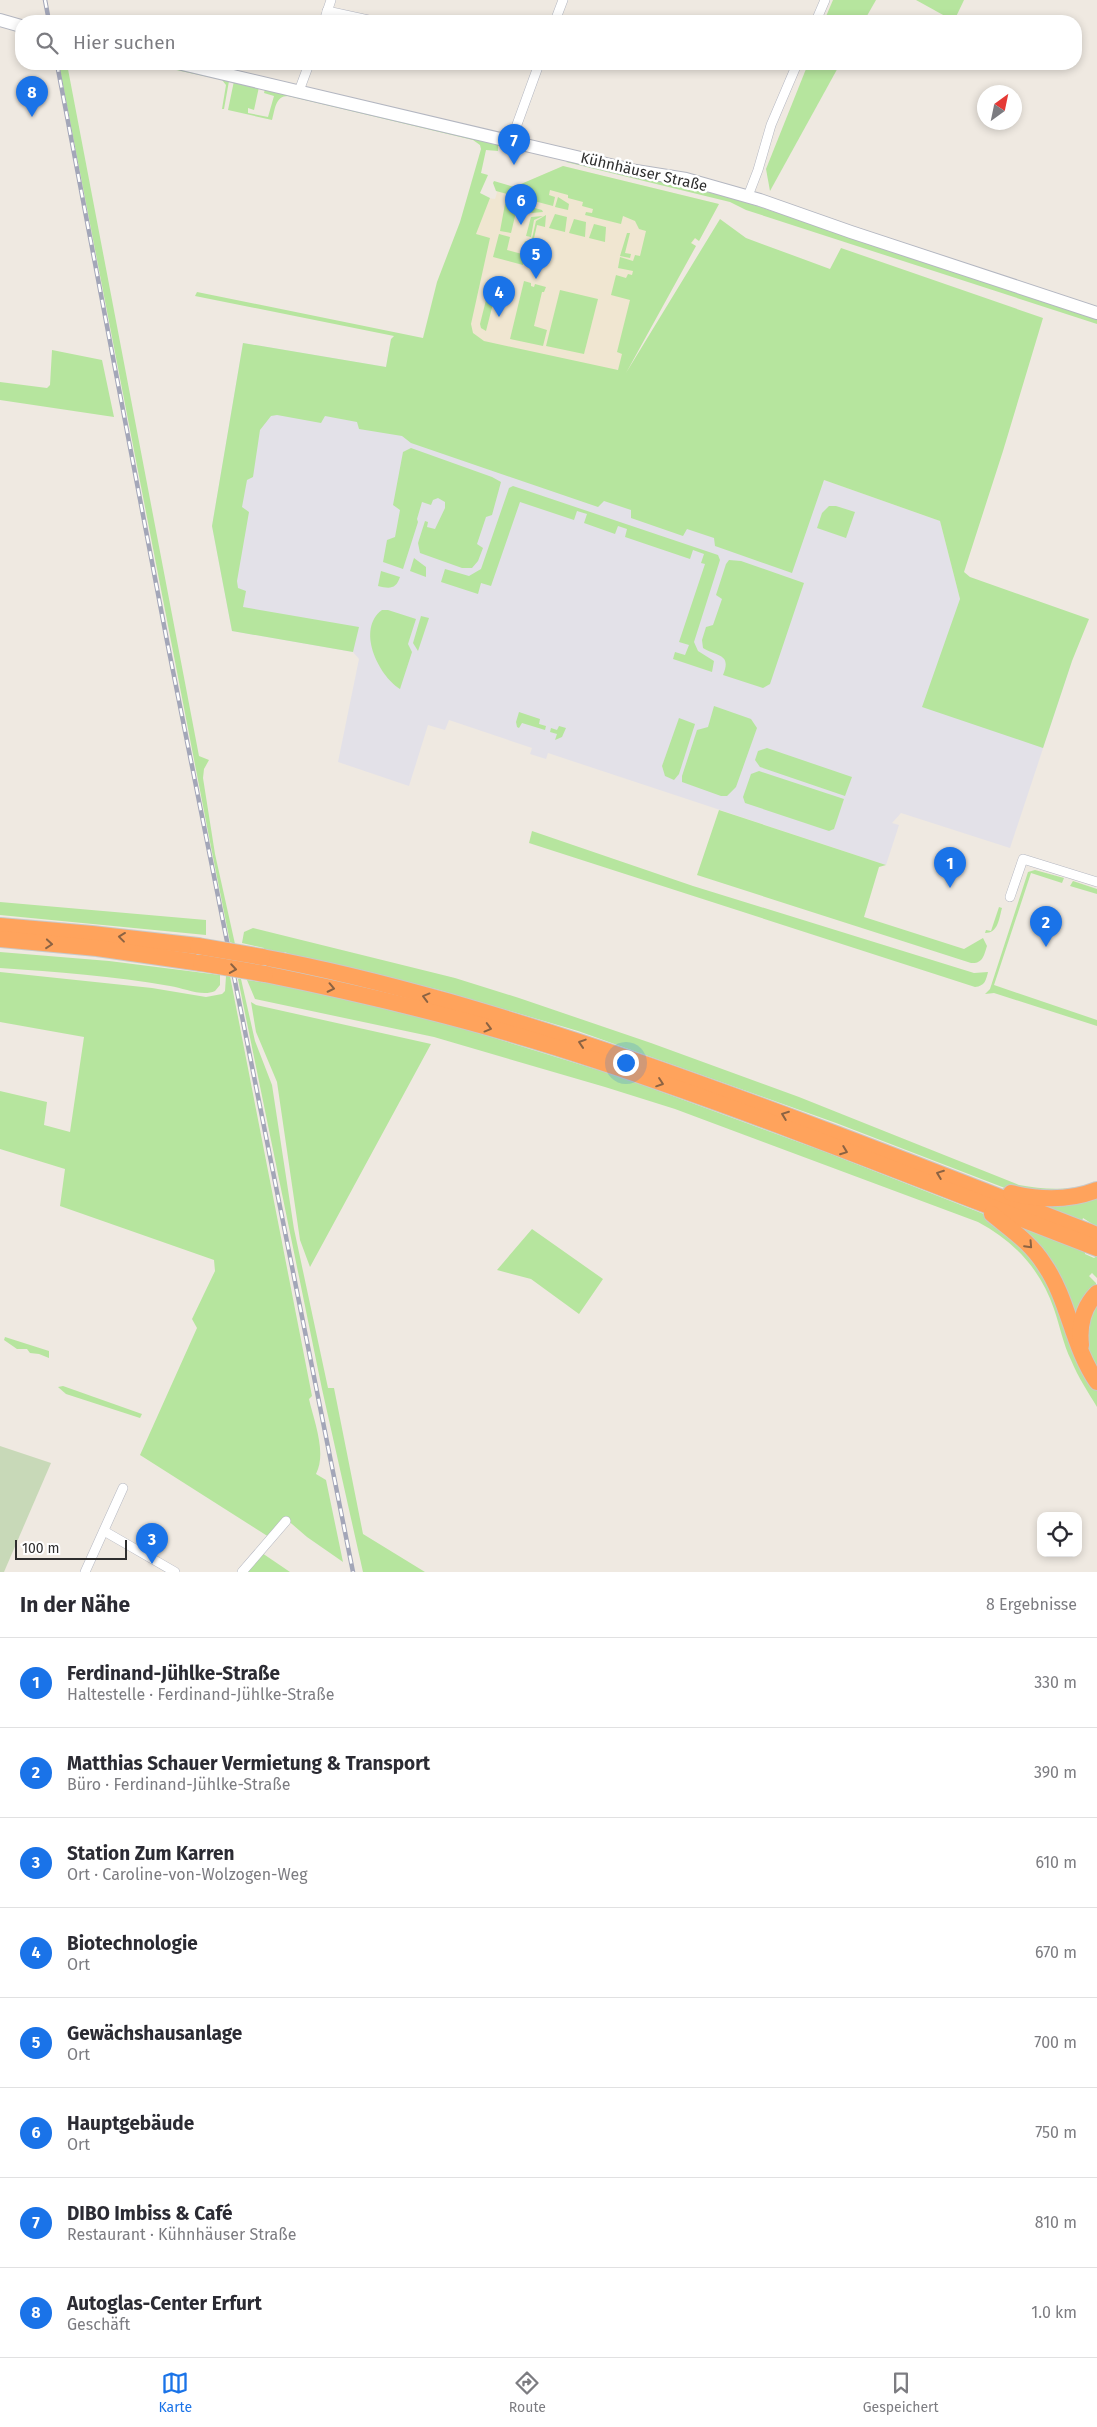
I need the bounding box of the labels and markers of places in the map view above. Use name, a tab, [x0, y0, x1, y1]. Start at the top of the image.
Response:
pin: 8	[16, 76, 48, 117]
pin: 7	[498, 124, 530, 165]
pin: 6	[505, 184, 537, 225]
pin: 5	[520, 238, 552, 279]
pin: 4	[483, 276, 515, 317]
pin: 1	[934, 847, 966, 888]
pin: 2	[1030, 906, 1062, 947]
pin: 3	[136, 1523, 168, 1564]

